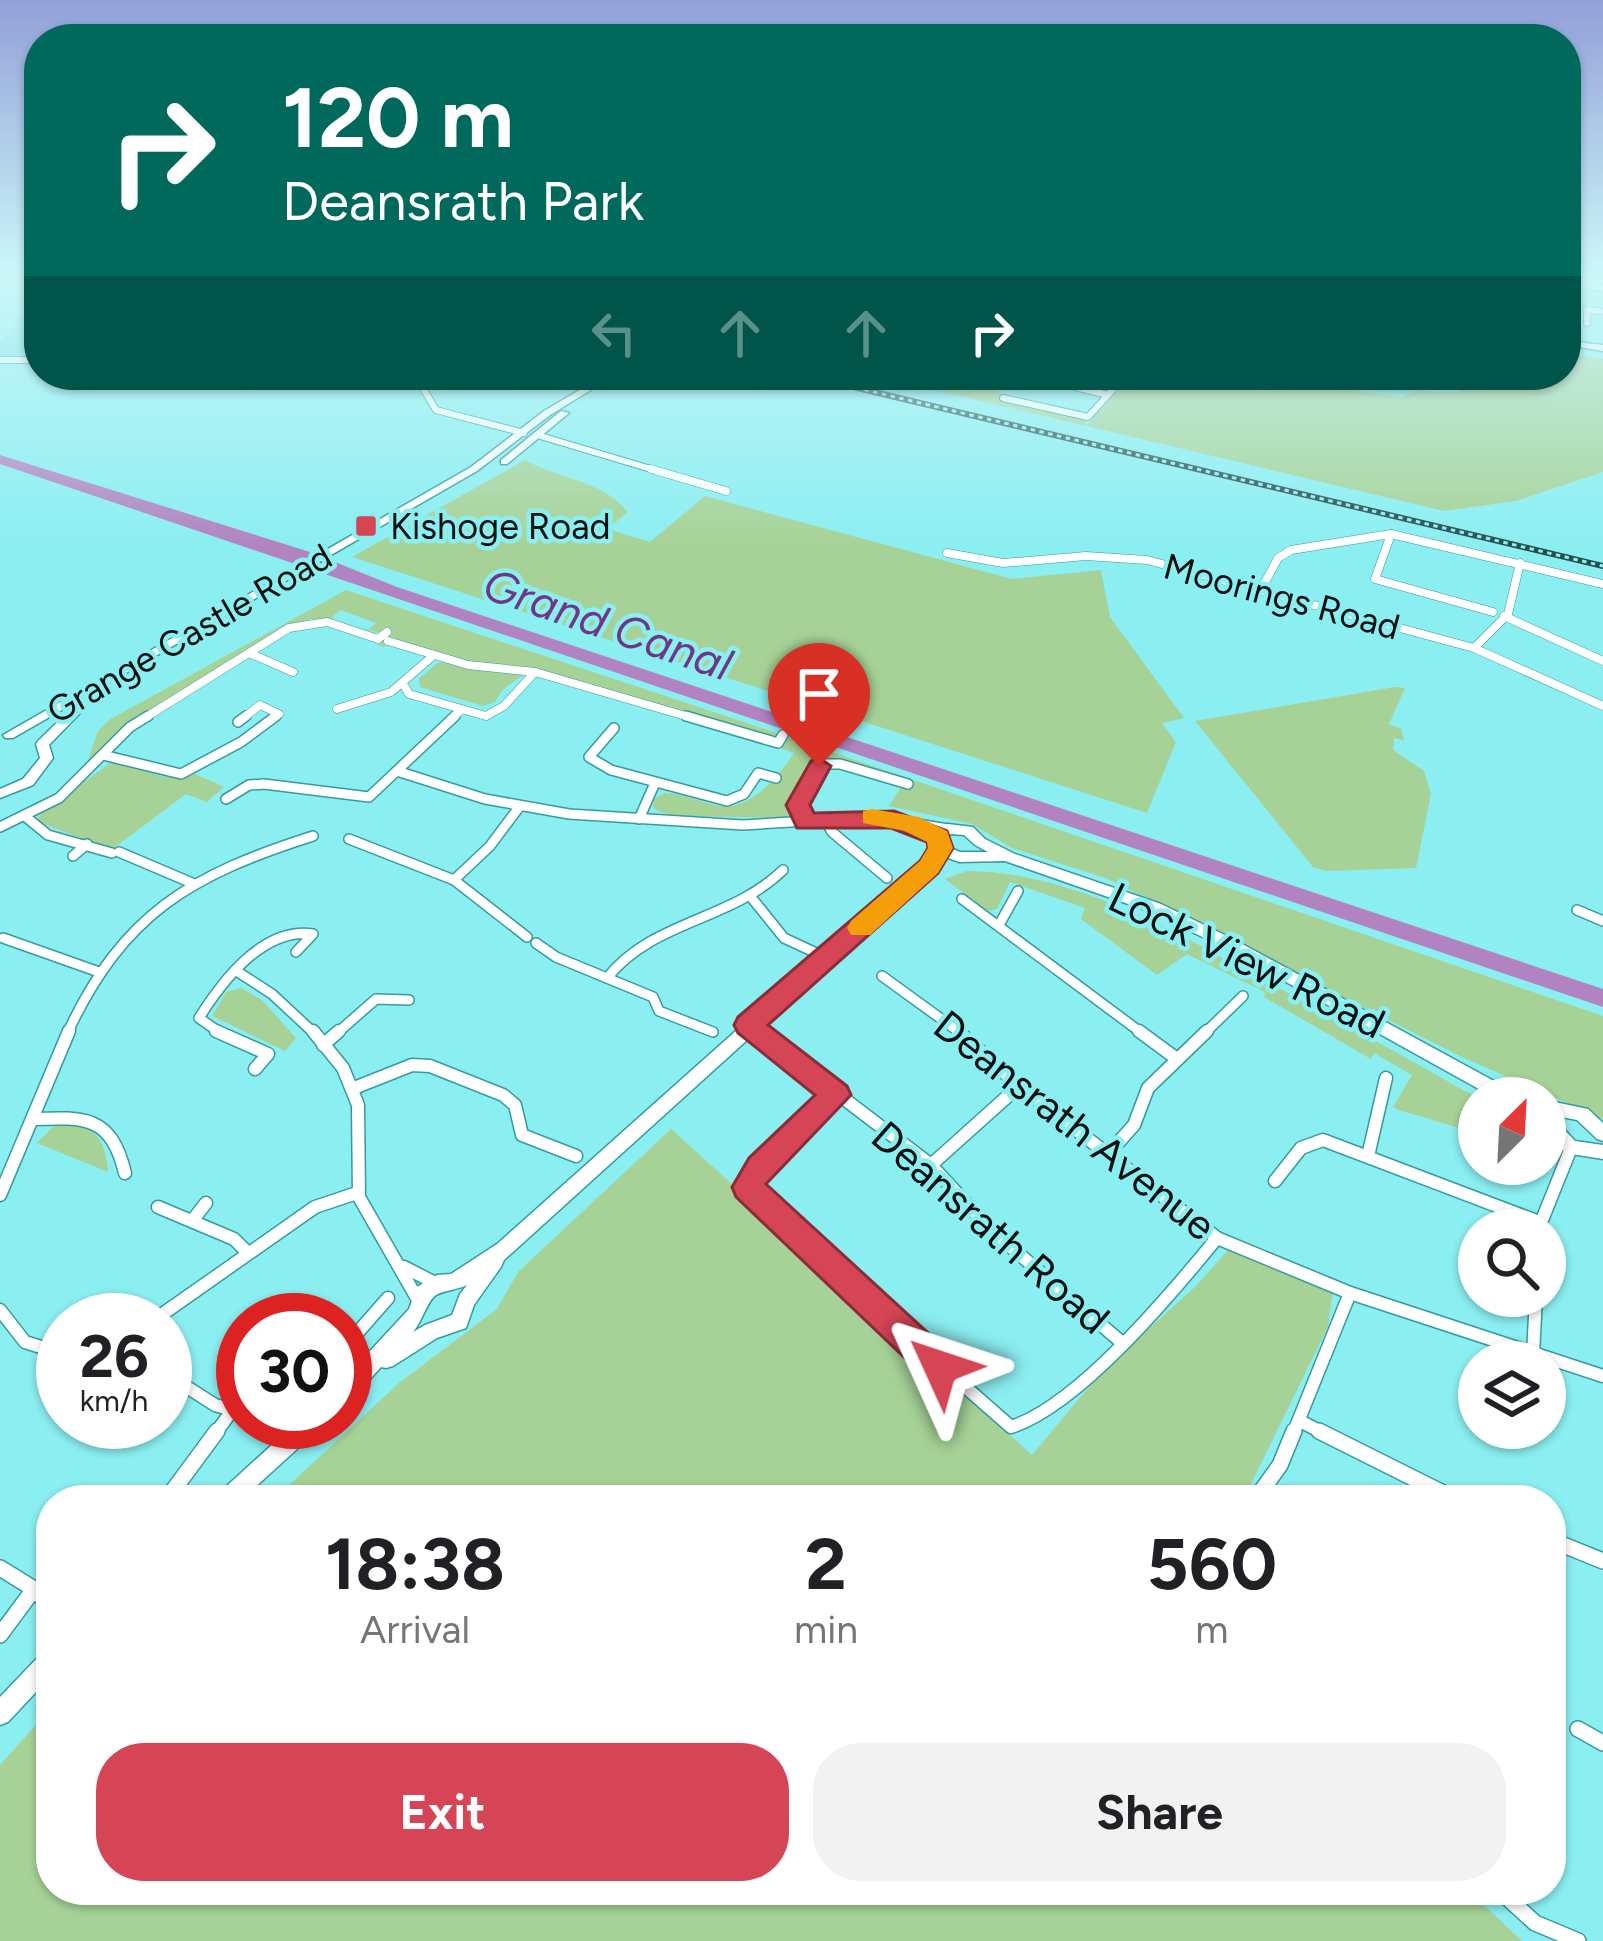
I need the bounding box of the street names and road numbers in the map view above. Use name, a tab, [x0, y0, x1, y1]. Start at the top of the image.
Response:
street label: Grange Castle Road	[39, 534, 339, 732]
street label: Moorings Road	[1159, 544, 1405, 649]
street label: Lock View Road	[1100, 872, 1393, 1049]
street label: Deansrath Avenue	[924, 1000, 1226, 1251]
street label: Deansrath Road	[861, 1110, 1120, 1344]

